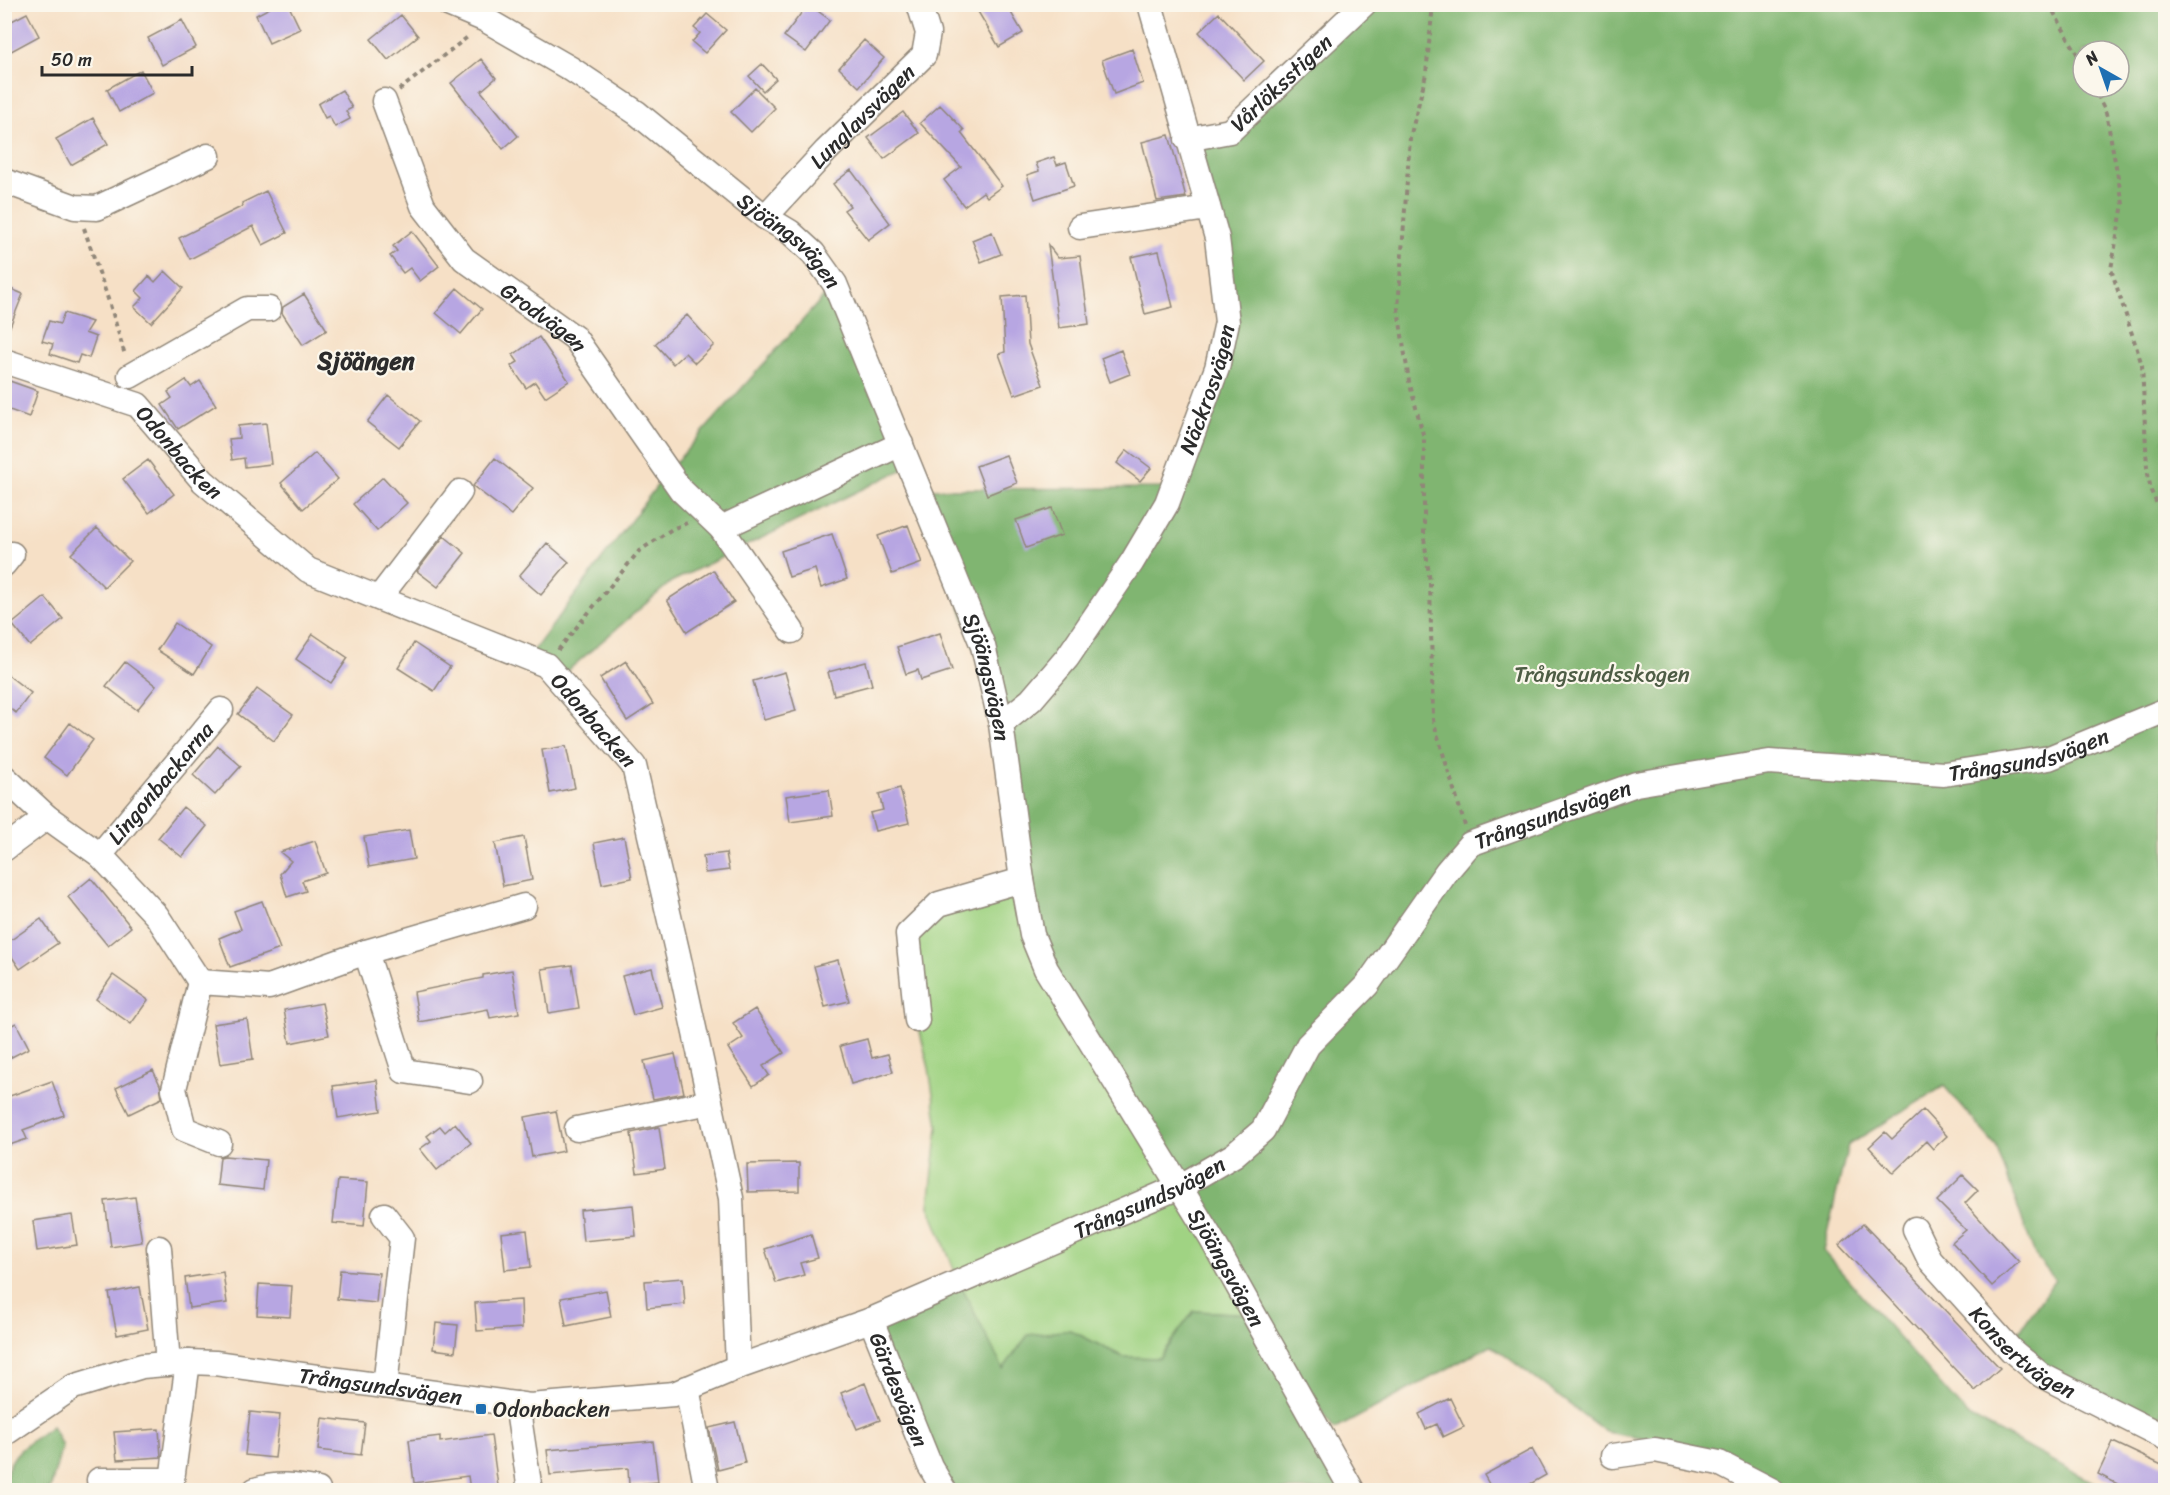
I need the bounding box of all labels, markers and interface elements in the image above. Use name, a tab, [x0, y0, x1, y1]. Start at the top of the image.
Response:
street label: Vårlöksstigen	[1220, 24, 1342, 142]
scale bar	[42, 39, 192, 77]
north arrow	[2071, 39, 2131, 99]
text: N	[2077, 43, 2106, 73]
text: 50 m	[51, 44, 92, 76]
street label: Lunglavsvägen	[799, 54, 925, 178]
street label: Sjöängsvägen	[728, 182, 852, 297]
street label: Grodvägen	[492, 271, 599, 360]
street label: Näckrosvägen	[1167, 321, 1245, 460]
district label: Sjöängen	[316, 340, 415, 382]
street label: Odonbacken	[126, 396, 232, 510]
street label: Sjöängsvägen	[952, 606, 1023, 744]
park label: Trångsundsskogen	[1514, 655, 1690, 694]
street label: Odonbacken	[541, 663, 647, 777]
street label: Lingonbackarna	[97, 712, 224, 853]
street label: Trångsundsvägen	[1946, 716, 2115, 793]
street label: Trångsundsvägen	[1469, 768, 1637, 860]
street label: Trångsundsvägen	[1067, 1144, 1233, 1250]
street label: Sjöängsvägen	[1177, 1200, 1277, 1334]
street label: Konsertvägen	[1960, 1296, 2083, 1409]
street label: Gärdesvägen	[858, 1326, 940, 1453]
street label: Trångsundsvägen	[297, 1355, 465, 1416]
place label: Odonbacken	[493, 1390, 610, 1429]
marker: Odonbacken	[474, 1402, 488, 1416]

